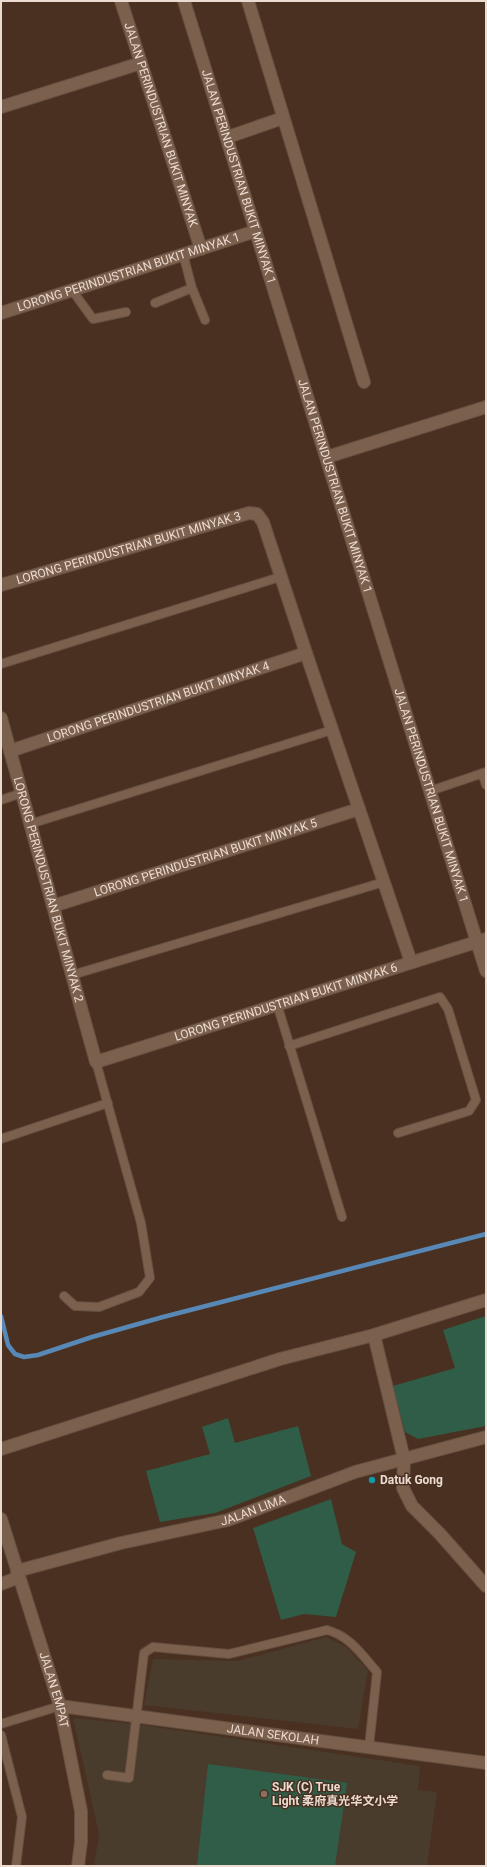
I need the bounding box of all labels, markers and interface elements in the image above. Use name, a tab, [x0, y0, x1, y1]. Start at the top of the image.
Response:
street label: JALAN PERINDUSTRIAN BUKIT MINYAK	[121, 21, 201, 229]
street label: JALAN PERINDUSTRIAN BUKIT MINYAK 1	[199, 68, 279, 286]
street label: LORONG PERINDUSTRIAN BUKIT MINYAK 1	[15, 230, 242, 314]
street label: JALAN PERINDUSTRIAN BUKIT MINYAK 1	[295, 377, 375, 595]
street label: LORONG PERINDUSTRIAN BUKIT MINYAK 3	[15, 509, 243, 587]
street label: LORONG PERINDUSTRIAN BUKIT MINYAK 4	[45, 659, 271, 745]
street label: JALAN PERINDUSTRIAN BUKIT MINYAK 1	[391, 686, 471, 904]
street label: LORONG PERINDUSTRIAN BUKIT MINYAK 2	[11, 775, 86, 1004]
street label: LORONG PERINDUSTRIAN BUKIT MINYAK 5	[92, 816, 319, 900]
street label: LORONG PERINDUSTRIAN BUKIT MINYAK 6	[173, 960, 399, 1044]
place label: Datuk Gong	[380, 1473, 443, 1487]
marker: Datuk Gong	[367, 1475, 377, 1485]
street label: JALAN LIMA	[219, 1492, 288, 1528]
street label: JALAN EMPAT	[36, 1650, 71, 1729]
street label: JALAN SEKOLAH	[226, 1721, 320, 1748]
place label: SJK (C) True Light 柔府真光华文小学	[272, 1780, 398, 1808]
marker: SJK (C) True Light 柔府真光华文小学	[259, 1789, 269, 1799]

